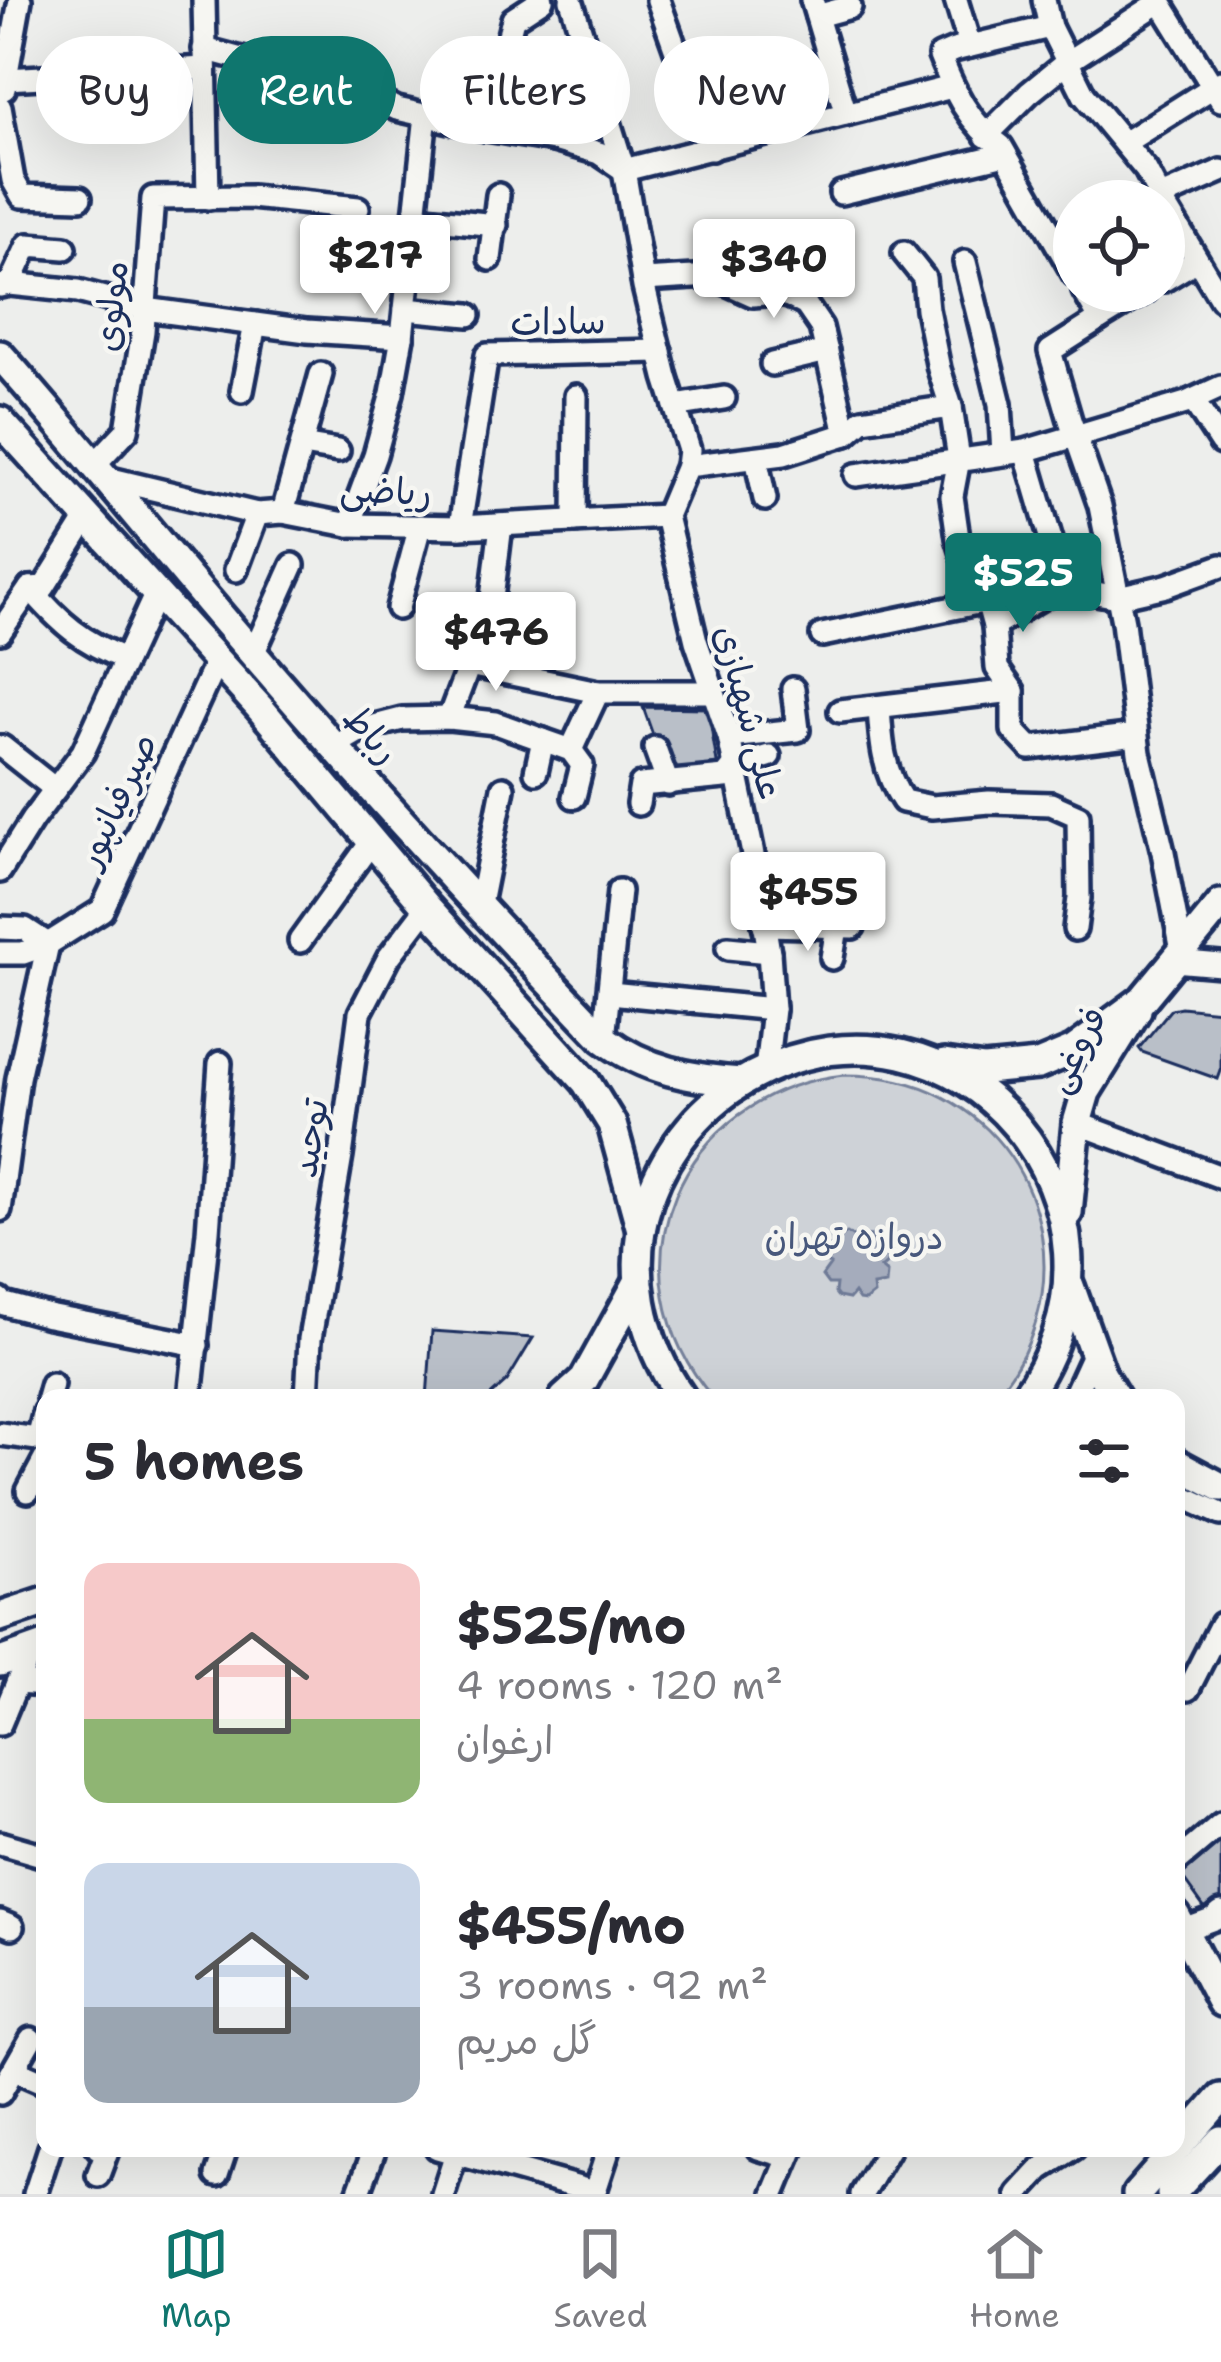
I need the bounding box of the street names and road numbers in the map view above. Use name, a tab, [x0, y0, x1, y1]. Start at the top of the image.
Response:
street label: مولوی	[81, 258, 140, 354]
street label: سادات	[510, 296, 606, 347]
street label: ریاضی	[339, 464, 433, 517]
street label: علی شهبازی	[703, 620, 796, 805]
street label: رباط	[332, 694, 411, 774]
street label: صیرفیانپور	[63, 725, 169, 878]
street label: فروغی	[1032, 998, 1118, 1101]
street label: توحید	[279, 1094, 340, 1181]

